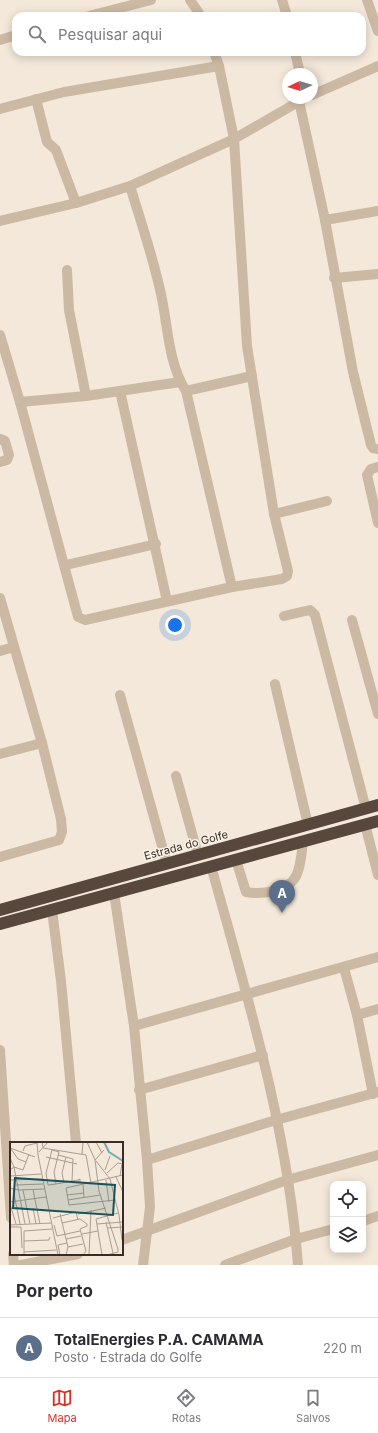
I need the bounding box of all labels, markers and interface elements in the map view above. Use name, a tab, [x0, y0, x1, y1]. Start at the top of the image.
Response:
search box	[12, 12, 366, 56]
icon: search	[26, 23, 48, 45]
text: Pesquisar aqui	[58, 25, 162, 44]
north arrow	[282, 68, 318, 104]
your location	[165, 615, 185, 635]
street label: Estrada do Golfe	[142, 827, 230, 863]
pin: A	[269, 880, 295, 913]
inset map	[10, 1142, 123, 1255]
map controls	[330, 1181, 366, 1253]
button: locate	[330, 1181, 366, 1217]
button: layers	[330, 1217, 366, 1253]
text: Por perto	[16, 1281, 93, 1301]
text: TotalEnergies P.A. CAMAMA	[54, 1330, 264, 1349]
text: A	[24, 1340, 34, 1356]
text: 220 m	[323, 1340, 362, 1356]
text: Posto · Estrada do Golfe	[54, 1349, 202, 1365]
tab: Mapa	[48, 1387, 77, 1425]
tab: Rotas	[172, 1387, 201, 1425]
tab: Salvos	[296, 1387, 330, 1425]

